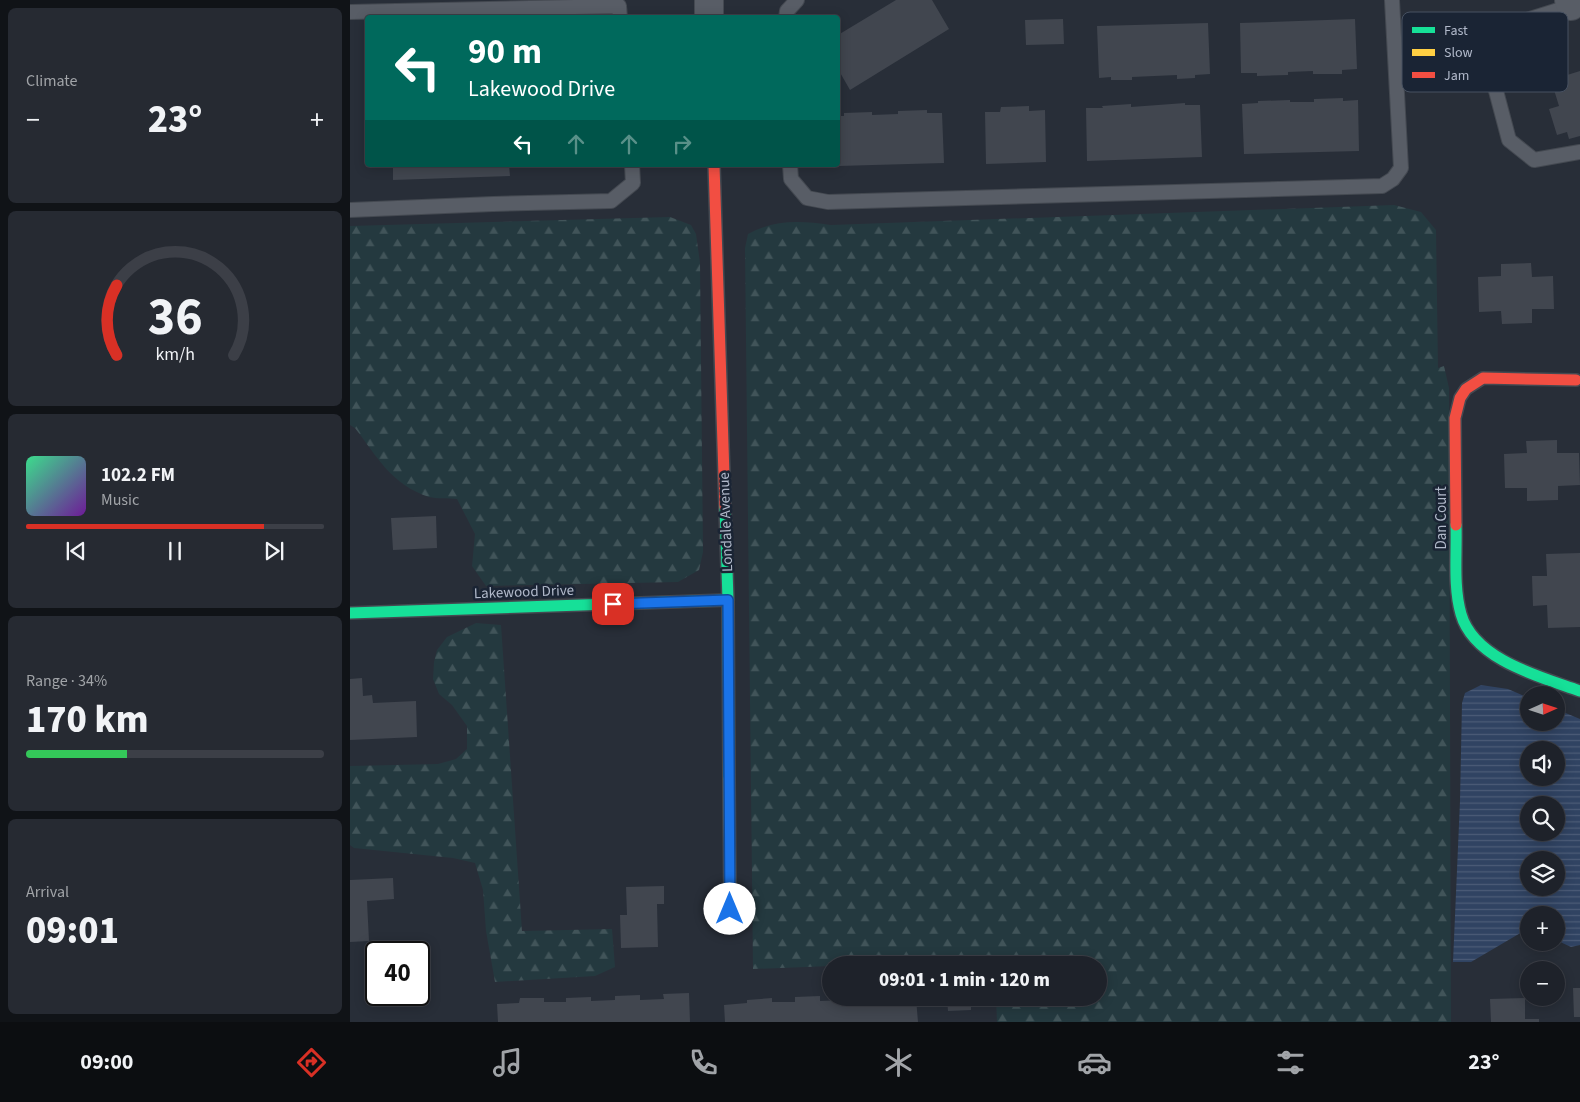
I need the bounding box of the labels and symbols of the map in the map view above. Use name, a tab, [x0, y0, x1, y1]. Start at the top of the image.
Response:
legend	[1402, 12, 1568, 92]
text: Fast	[1444, 21, 1468, 41]
text: Slow	[1444, 43, 1473, 63]
text: Jam	[1444, 66, 1469, 86]
street label: Londale Avenue	[714, 472, 738, 572]
street label: Dan Court	[1431, 486, 1452, 550]
street label: Lakewood Drive	[473, 580, 575, 604]
pin	[592, 583, 634, 625]
north arrow	[1520, 686, 1565, 731]
position arrow	[703, 882, 755, 934]
speed limit sign: 40	[365, 941, 430, 1006]

